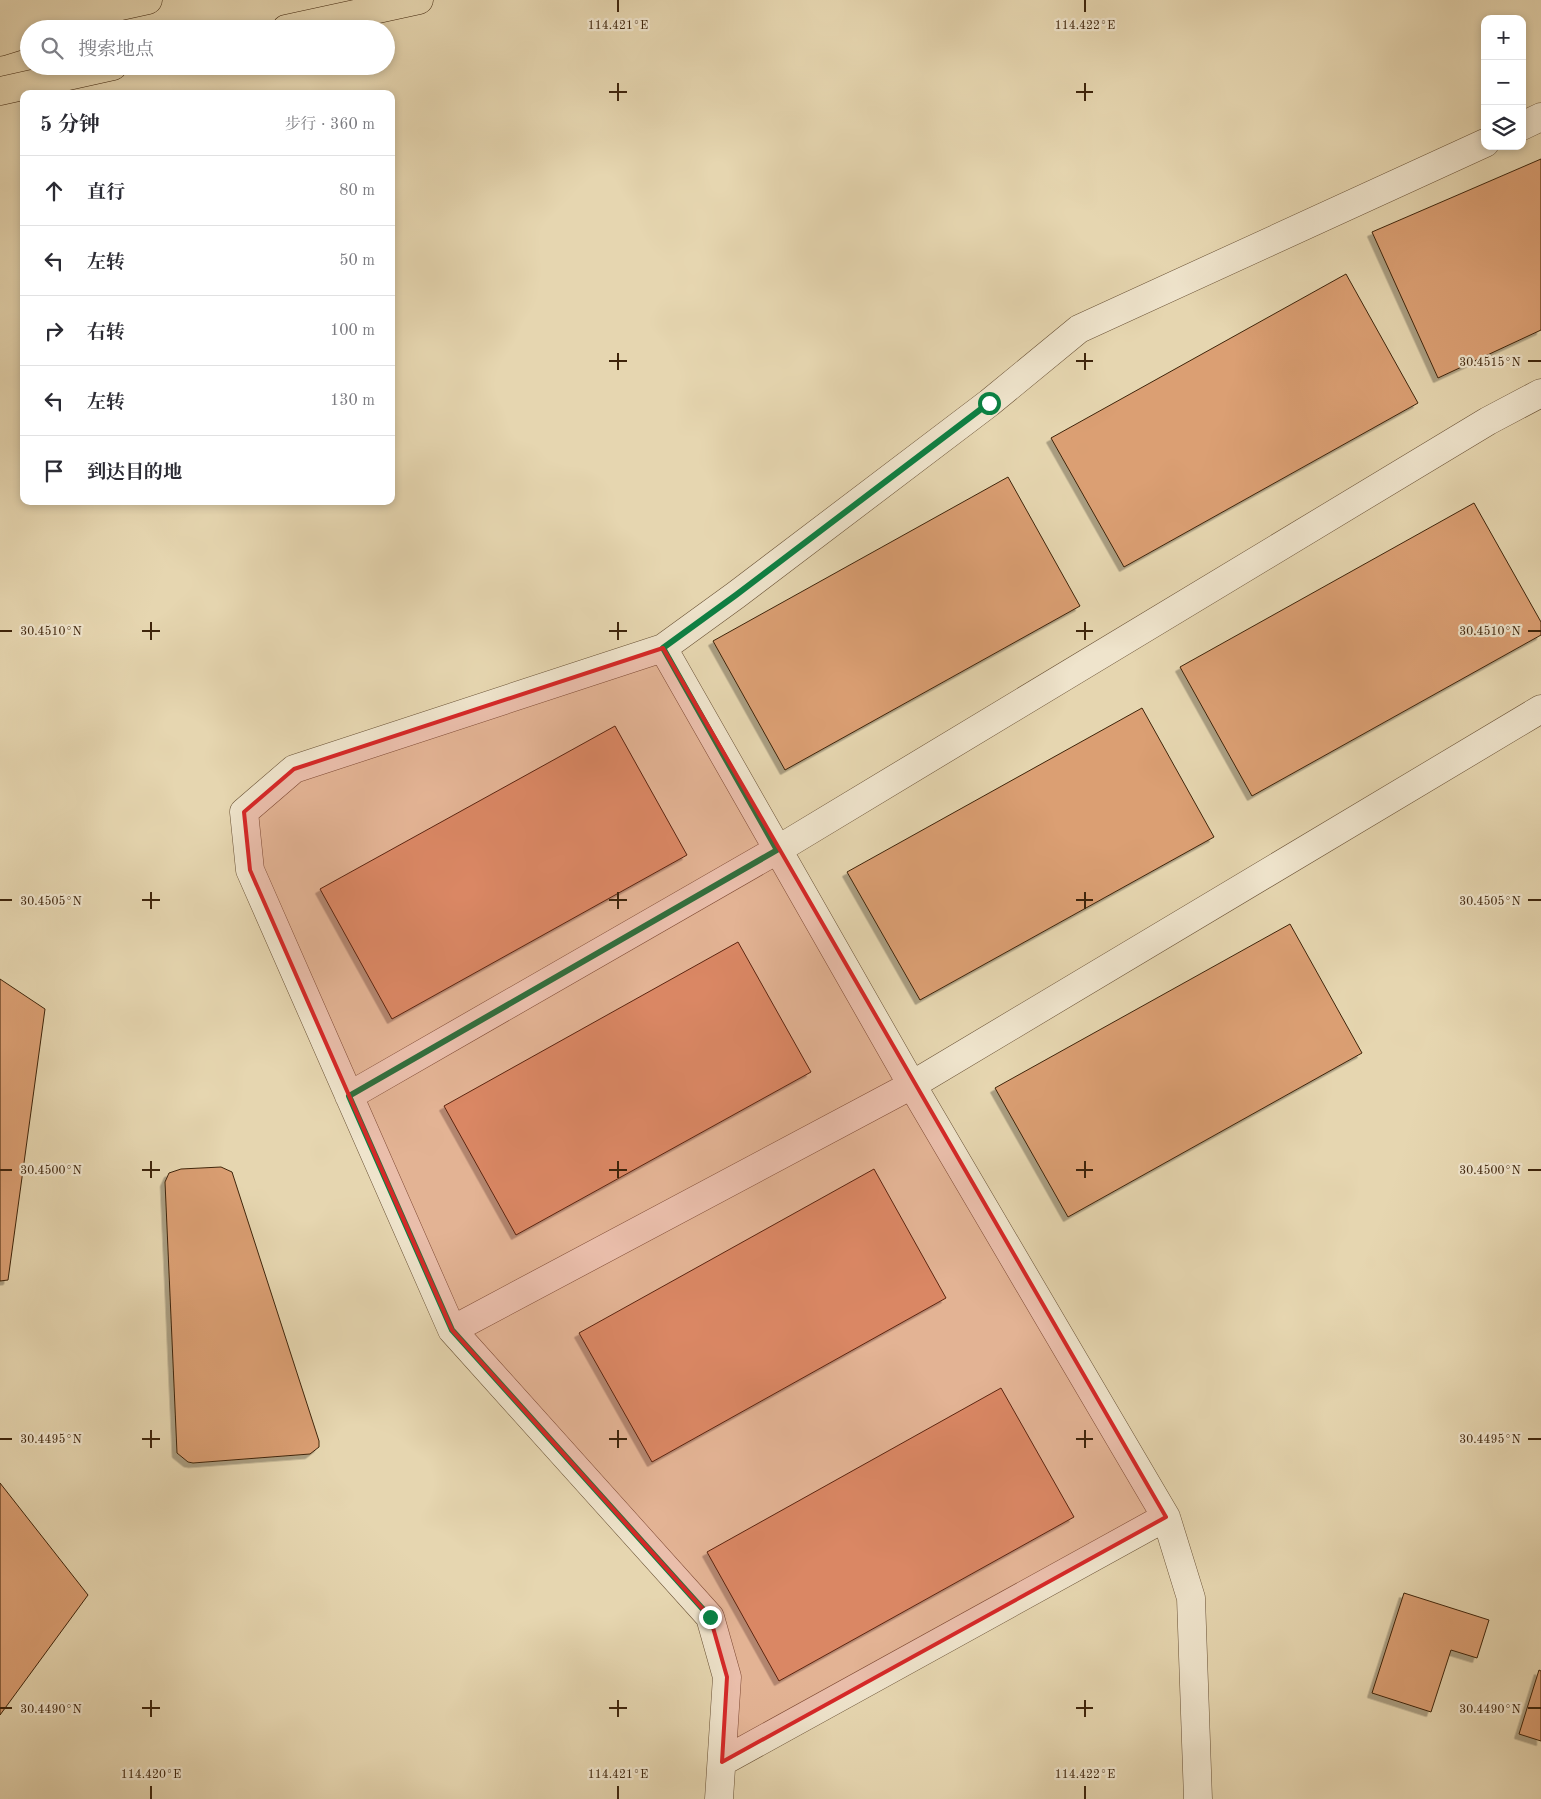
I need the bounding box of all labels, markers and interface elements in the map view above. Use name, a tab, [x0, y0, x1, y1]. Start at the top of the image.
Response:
map controls	[1481, 15, 1526, 150]
button: +	[1481, 15, 1526, 60]
search box	[20, 20, 395, 75]
text: 114.421°E	[588, 20, 648, 32]
text: 114.422°E	[1055, 20, 1115, 32]
icon: search	[38, 34, 66, 62]
text: 搜索地点	[78, 41, 154, 60]
button: −	[1481, 60, 1526, 105]
button: layers	[1481, 105, 1526, 150]
text: 5 分钟	[40, 115, 100, 136]
text: 步行 · 360 m	[285, 117, 375, 133]
icon: ahead	[40, 177, 68, 205]
text: 80 m	[339, 183, 375, 199]
text: 直行	[87, 184, 125, 203]
icon: left	[40, 247, 68, 275]
text: 50 m	[339, 253, 375, 269]
text: 左转	[87, 254, 125, 273]
icon: right	[40, 317, 68, 345]
text: 100 m	[330, 323, 375, 339]
text: 右转	[87, 324, 125, 343]
text: 30.4515°N	[1459, 356, 1521, 369]
icon: left	[40, 387, 68, 415]
route start	[978, 392, 1001, 415]
text: 130 m	[330, 393, 375, 409]
text: 左转	[87, 394, 125, 413]
icon: arrive	[40, 457, 68, 485]
text: 到达目的地	[87, 464, 182, 483]
text: 30.4510°N	[20, 625, 82, 638]
text: 30.4510°N	[1459, 625, 1521, 638]
text: 30.4505°N	[20, 895, 82, 908]
text: 30.4505°N	[1459, 895, 1521, 908]
text: 30.4500°N	[20, 1164, 82, 1177]
text: 30.4500°N	[1459, 1164, 1521, 1177]
text: 30.4495°N	[20, 1433, 82, 1446]
text: 30.4495°N	[1459, 1433, 1521, 1446]
route end	[699, 1606, 722, 1629]
text: 30.4490°N	[20, 1704, 82, 1716]
text: 30.4490°N	[1459, 1704, 1521, 1716]
text: 114.420°E	[121, 1769, 181, 1781]
text: 114.421°E	[588, 1769, 648, 1781]
text: 114.422°E	[1055, 1769, 1115, 1781]

